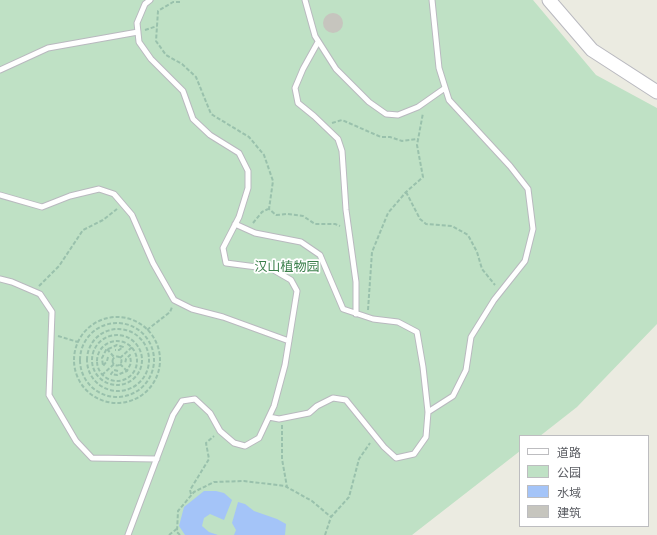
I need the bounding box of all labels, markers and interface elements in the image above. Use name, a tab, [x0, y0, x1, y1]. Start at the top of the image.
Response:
park label: 汉山植物园	[255, 259, 319, 275]
legend	[519, 435, 649, 527]
text: 道路	[557, 446, 581, 459]
text: 公园	[557, 466, 581, 479]
text: 水域	[557, 486, 581, 499]
text: 建筑	[557, 506, 581, 519]

